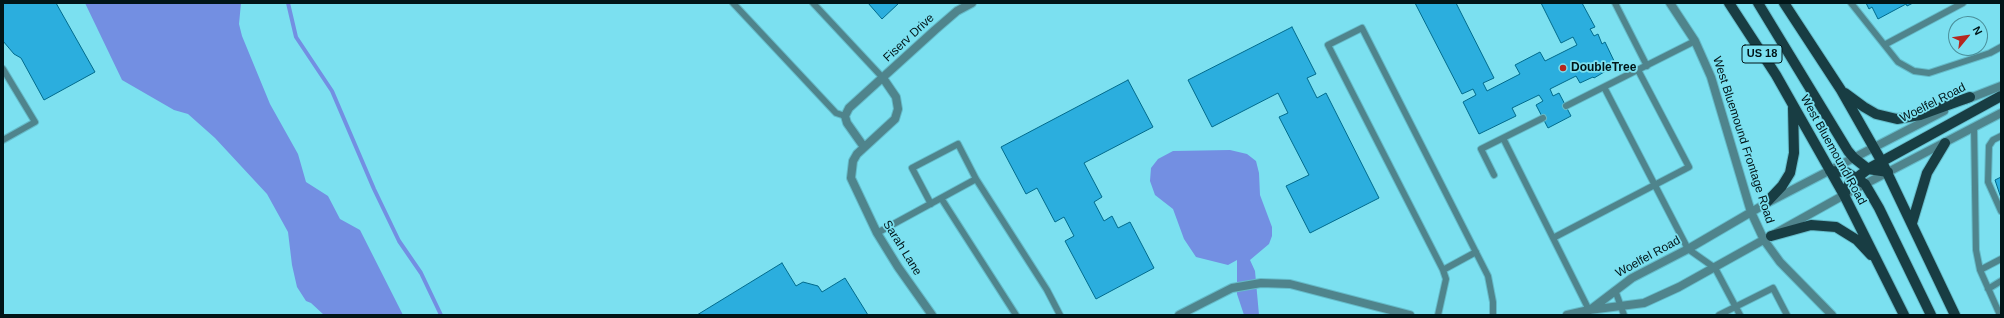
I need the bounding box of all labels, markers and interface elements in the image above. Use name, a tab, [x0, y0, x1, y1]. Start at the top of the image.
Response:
street label: Fiserv Drive	[881, 11, 937, 65]
north arrow	[1948, 16, 1988, 56]
text: N	[1970, 24, 1985, 37]
road number: US 18	[1742, 45, 1782, 63]
street label: West Bluemound Frontage Road	[1709, 55, 1777, 225]
place label: DoubleTree	[1571, 61, 1636, 75]
marker: DoubleTree	[1558, 63, 1568, 73]
street label: Woelfel Road	[1898, 80, 1968, 126]
street label: West Bluemound Road	[1797, 93, 1869, 207]
street label: Sarah Lane	[879, 218, 925, 278]
street label: Woelfel Road	[1613, 233, 1683, 281]

